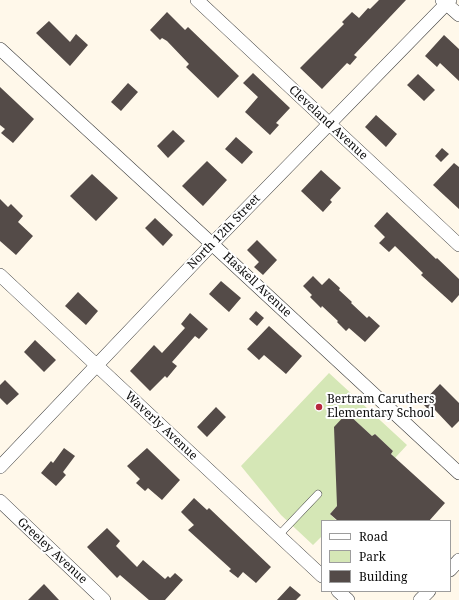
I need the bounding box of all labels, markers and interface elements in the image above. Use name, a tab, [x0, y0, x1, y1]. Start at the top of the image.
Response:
street label: Cleveland Avenue	[286, 83, 370, 163]
street label: North 12th Street	[185, 192, 263, 272]
street label: Haskell Avenue	[220, 250, 294, 320]
street label: Waverly Avenue	[122, 389, 200, 463]
place label: Bertram Caruthers Elementary School	[327, 393, 434, 421]
marker: Bertram Caruthers Elementary School	[314, 402, 324, 412]
street label: Greeley Avenue	[14, 515, 90, 587]
legend	[321, 520, 451, 592]
text: Road	[359, 528, 388, 545]
text: Park	[359, 548, 386, 565]
text: Building	[359, 568, 407, 585]

